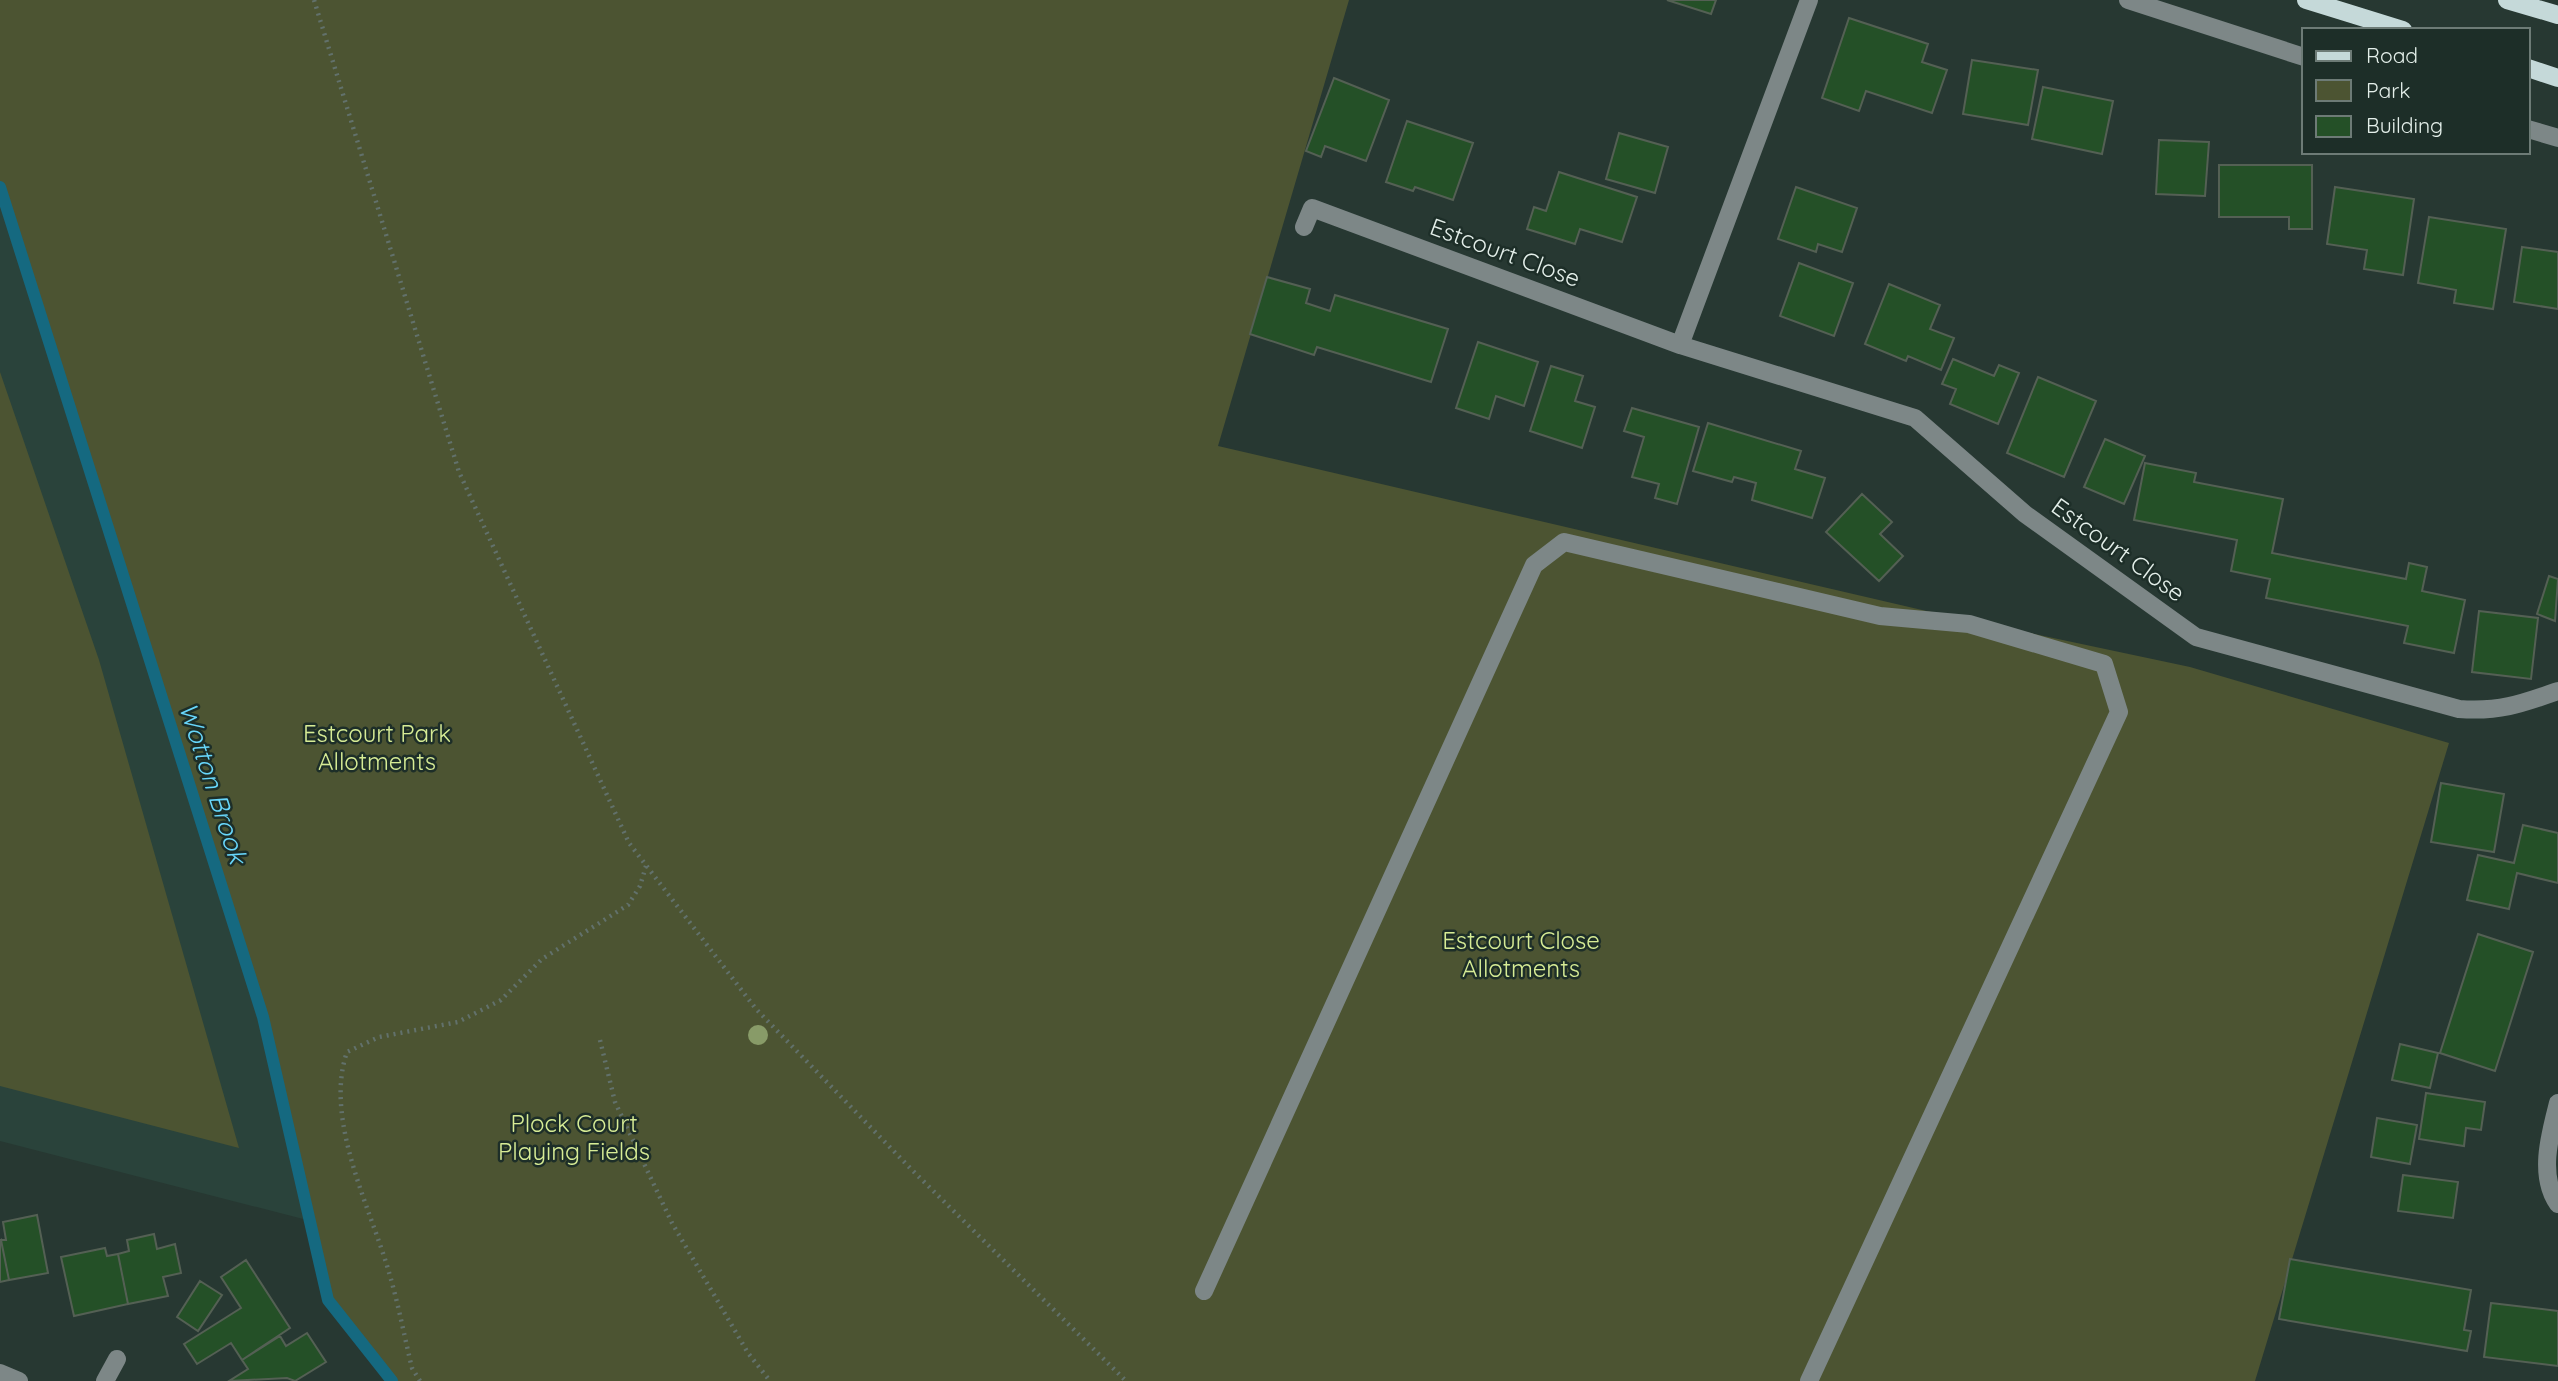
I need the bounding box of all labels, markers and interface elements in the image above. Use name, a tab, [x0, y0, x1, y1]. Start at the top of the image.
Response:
legend	[2302, 28, 2530, 154]
text: Road	[2366, 42, 2418, 68]
text: Park	[2366, 77, 2410, 103]
text: Building	[2366, 112, 2443, 138]
street label: Estcourt Close	[1426, 211, 1585, 293]
street label: Estcourt Close	[2046, 491, 2191, 608]
water label: Wotton Brook	[172, 698, 256, 870]
park label: Estcourt Park Allotments	[303, 718, 451, 776]
park label: Estcourt Close Allotments	[1442, 925, 1600, 983]
park label: Plock Court Playing Fields	[498, 1108, 650, 1166]

